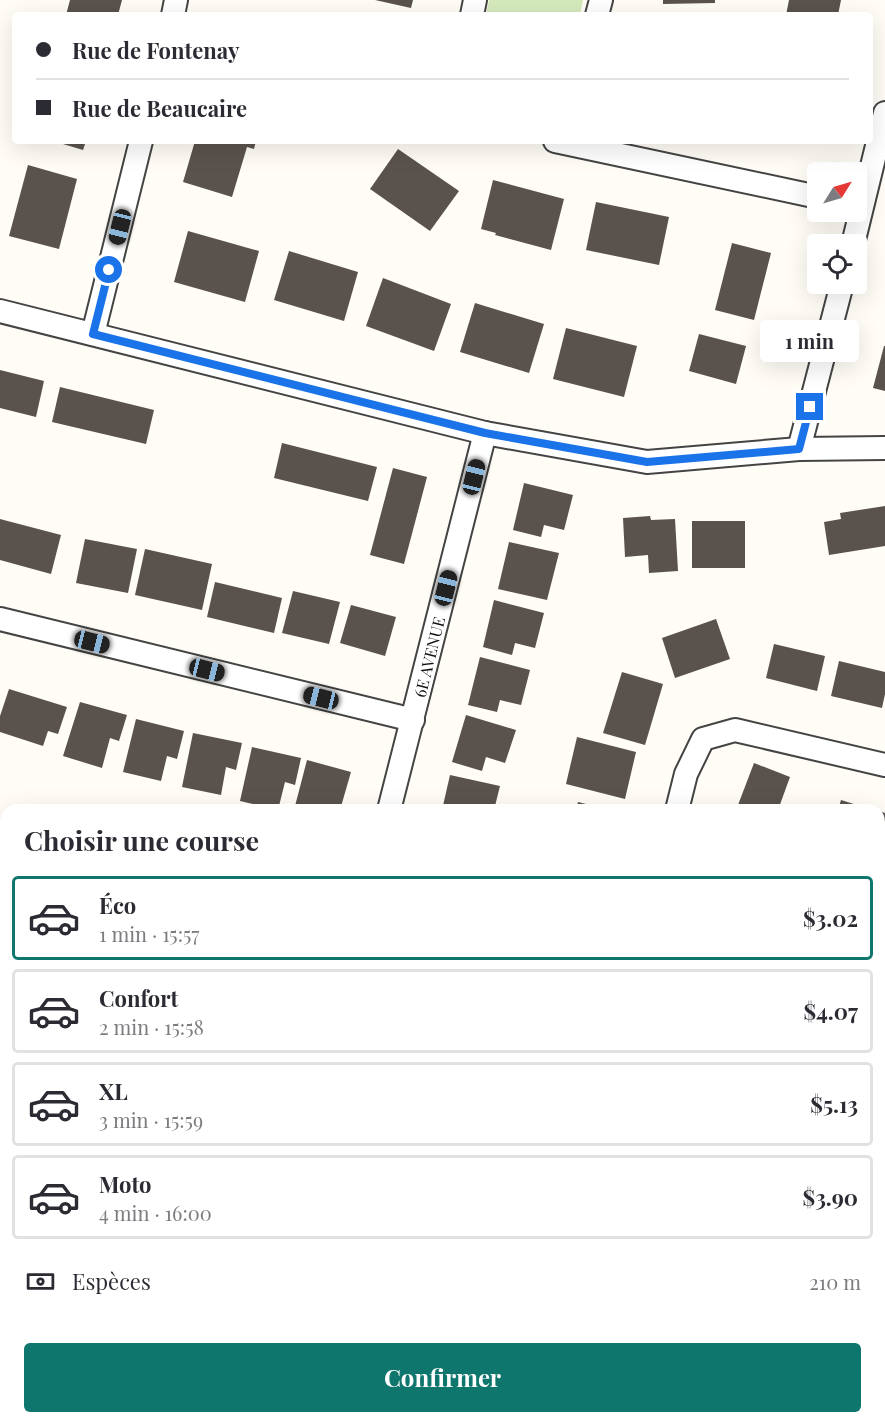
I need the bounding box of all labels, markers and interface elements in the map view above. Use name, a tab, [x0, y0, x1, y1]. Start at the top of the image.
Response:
text: Rue de Fontenay	[72, 35, 239, 65]
text: Rue de Beaucaire	[72, 93, 247, 123]
north arrow	[807, 162, 867, 222]
map controls	[807, 162, 867, 294]
car	[107, 207, 133, 247]
button: locate	[807, 234, 867, 294]
route start	[95, 256, 122, 283]
callout: 1 min	[760, 320, 860, 362]
text: 1 min	[785, 327, 834, 354]
route end	[796, 393, 823, 420]
car	[461, 457, 487, 497]
car	[433, 568, 459, 608]
street label: 6E AVENUE	[409, 614, 449, 700]
car	[72, 629, 112, 655]
car	[187, 657, 227, 683]
car	[301, 685, 341, 711]
text: Choisir une course	[24, 822, 259, 858]
text: Éco	[99, 890, 136, 920]
icon: car	[27, 891, 81, 945]
text: $3.02	[803, 903, 858, 933]
text: 1 min · 15:57	[99, 920, 199, 947]
text: Confort	[99, 983, 178, 1013]
icon: car	[27, 984, 81, 1038]
text: $4.07	[804, 996, 858, 1026]
text: 2 min · 15:58	[99, 1013, 204, 1040]
text: XL	[99, 1076, 128, 1106]
icon: car	[27, 1077, 81, 1131]
text: $5.13	[810, 1089, 858, 1119]
text: 3 min · 15:59	[99, 1106, 203, 1133]
text: Moto	[99, 1169, 152, 1199]
icon: car	[27, 1170, 81, 1224]
text: $3.90	[803, 1182, 858, 1212]
text: 4 min · 16:00	[99, 1199, 212, 1226]
icon: cash	[24, 1265, 57, 1298]
text: Espèces	[72, 1266, 151, 1296]
text: 210 m	[809, 1268, 861, 1295]
button: Confirmer	[24, 1343, 861, 1412]

